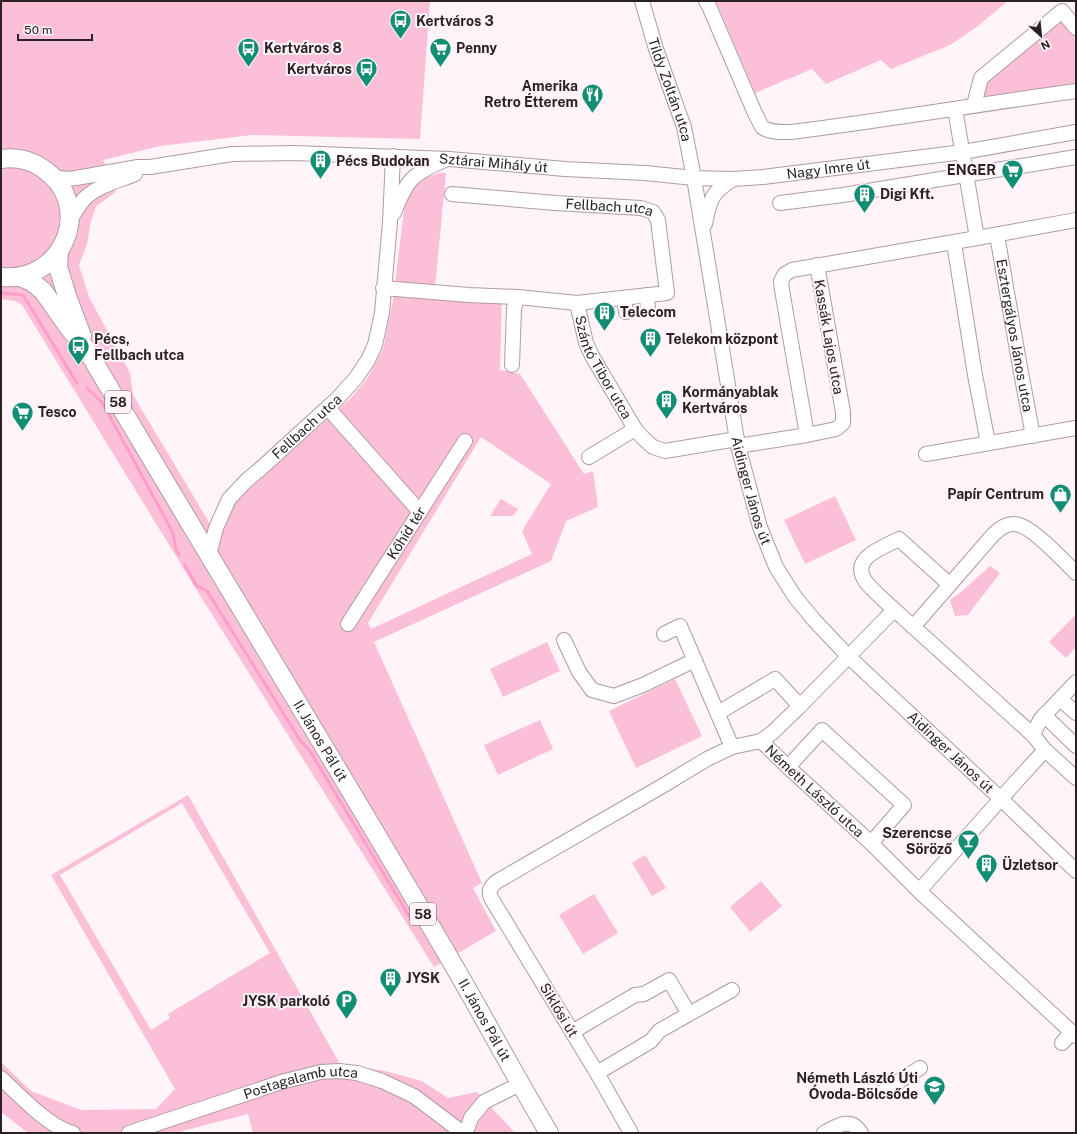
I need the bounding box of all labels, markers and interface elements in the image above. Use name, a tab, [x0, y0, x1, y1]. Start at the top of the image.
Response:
bus stop icon: Kertváros 3	[387, 8, 413, 41]
place label: Kertváros 3	[416, 13, 494, 29]
scale bar	[18, 16, 92, 42]
north arrow	[1021, 16, 1061, 56]
text: 50 m	[24, 23, 52, 37]
bus stop icon: Kertváros 8	[235, 35, 261, 68]
supermarket icon: Penny	[428, 35, 454, 68]
street label: Tildy Zoltán utca	[645, 36, 695, 143]
text: N	[1039, 38, 1052, 52]
place label: Kertváros 8	[264, 40, 342, 56]
place label: Penny	[456, 40, 497, 56]
bus stop icon: Kertváros	[354, 56, 380, 89]
place label: Kertváros	[287, 61, 352, 77]
place label: Amerika Retro Étterem	[484, 78, 578, 110]
restaurant icon: Amerika Retro Étterem	[580, 81, 606, 114]
building icon: Pécs Budokan	[307, 148, 333, 181]
street label: Sztárai Mihály út	[439, 151, 549, 176]
place label: Pécs Budokan	[336, 153, 430, 169]
street label: Nagy Imre út	[786, 156, 871, 182]
supermarket icon: ENGER	[999, 157, 1025, 190]
place label: ENGER	[947, 162, 996, 178]
building icon: Digi Kft.	[851, 181, 877, 214]
place label: Digi Kft.	[880, 186, 934, 202]
street label: Fellbach utca	[565, 196, 655, 220]
street label: Esztergályos János utca	[993, 258, 1036, 413]
street label: Kassák Lajos utca	[811, 278, 847, 396]
building icon: Telecom	[591, 299, 617, 332]
place label: Telecom	[620, 304, 676, 320]
street label: Szántó Tibor utca	[572, 314, 635, 422]
building icon: Telekom központ	[637, 326, 663, 359]
place label: Pécs, Fellbach utca	[94, 331, 184, 363]
place label: Telekom központ	[666, 331, 779, 347]
bus stop icon: Pécs, Fellbach utca	[66, 334, 92, 367]
place label: Kormányablak Kertváros	[682, 384, 779, 416]
building icon: Kormányablak Kertváros	[654, 387, 680, 420]
road number: 58	[105, 391, 131, 413]
street label: Fellbach utca	[269, 391, 345, 462]
supermarket icon: Tesco	[9, 399, 35, 432]
place label: Tesco	[38, 404, 77, 420]
street label: Aidinger János út	[729, 435, 774, 547]
shop icon: Papír Centrum	[1047, 481, 1073, 514]
place label: Papír Centrum	[947, 486, 1044, 502]
street label: Kőhíd tér	[384, 504, 429, 562]
street label: II. János Pál út	[290, 697, 351, 784]
street label: Aidinger János út	[904, 708, 997, 796]
street label: Németh László utca	[762, 742, 867, 841]
place label: Szerencse Söröző	[882, 825, 953, 857]
bar icon: Szerencse Söröző	[955, 828, 981, 861]
building icon: Üzletsor	[973, 852, 999, 885]
place label: Üzletsor	[1002, 856, 1058, 873]
road number: 58	[410, 903, 436, 925]
building icon: JYSK	[378, 965, 404, 998]
place label: JYSK	[406, 970, 440, 986]
street label: II. János Pál út	[455, 976, 514, 1064]
street label: Siklósi út	[537, 980, 581, 1040]
parking icon: JYSK parkoló	[333, 988, 359, 1021]
place label: JYSK parkoló	[243, 993, 330, 1009]
street label: Postagalamb utca	[242, 1063, 359, 1102]
place label: Németh László Úti Óvoda-Bölcsőde	[796, 1068, 918, 1102]
school or university icon: Németh László Úti Óvoda-Bölcsőde	[921, 1073, 947, 1106]

